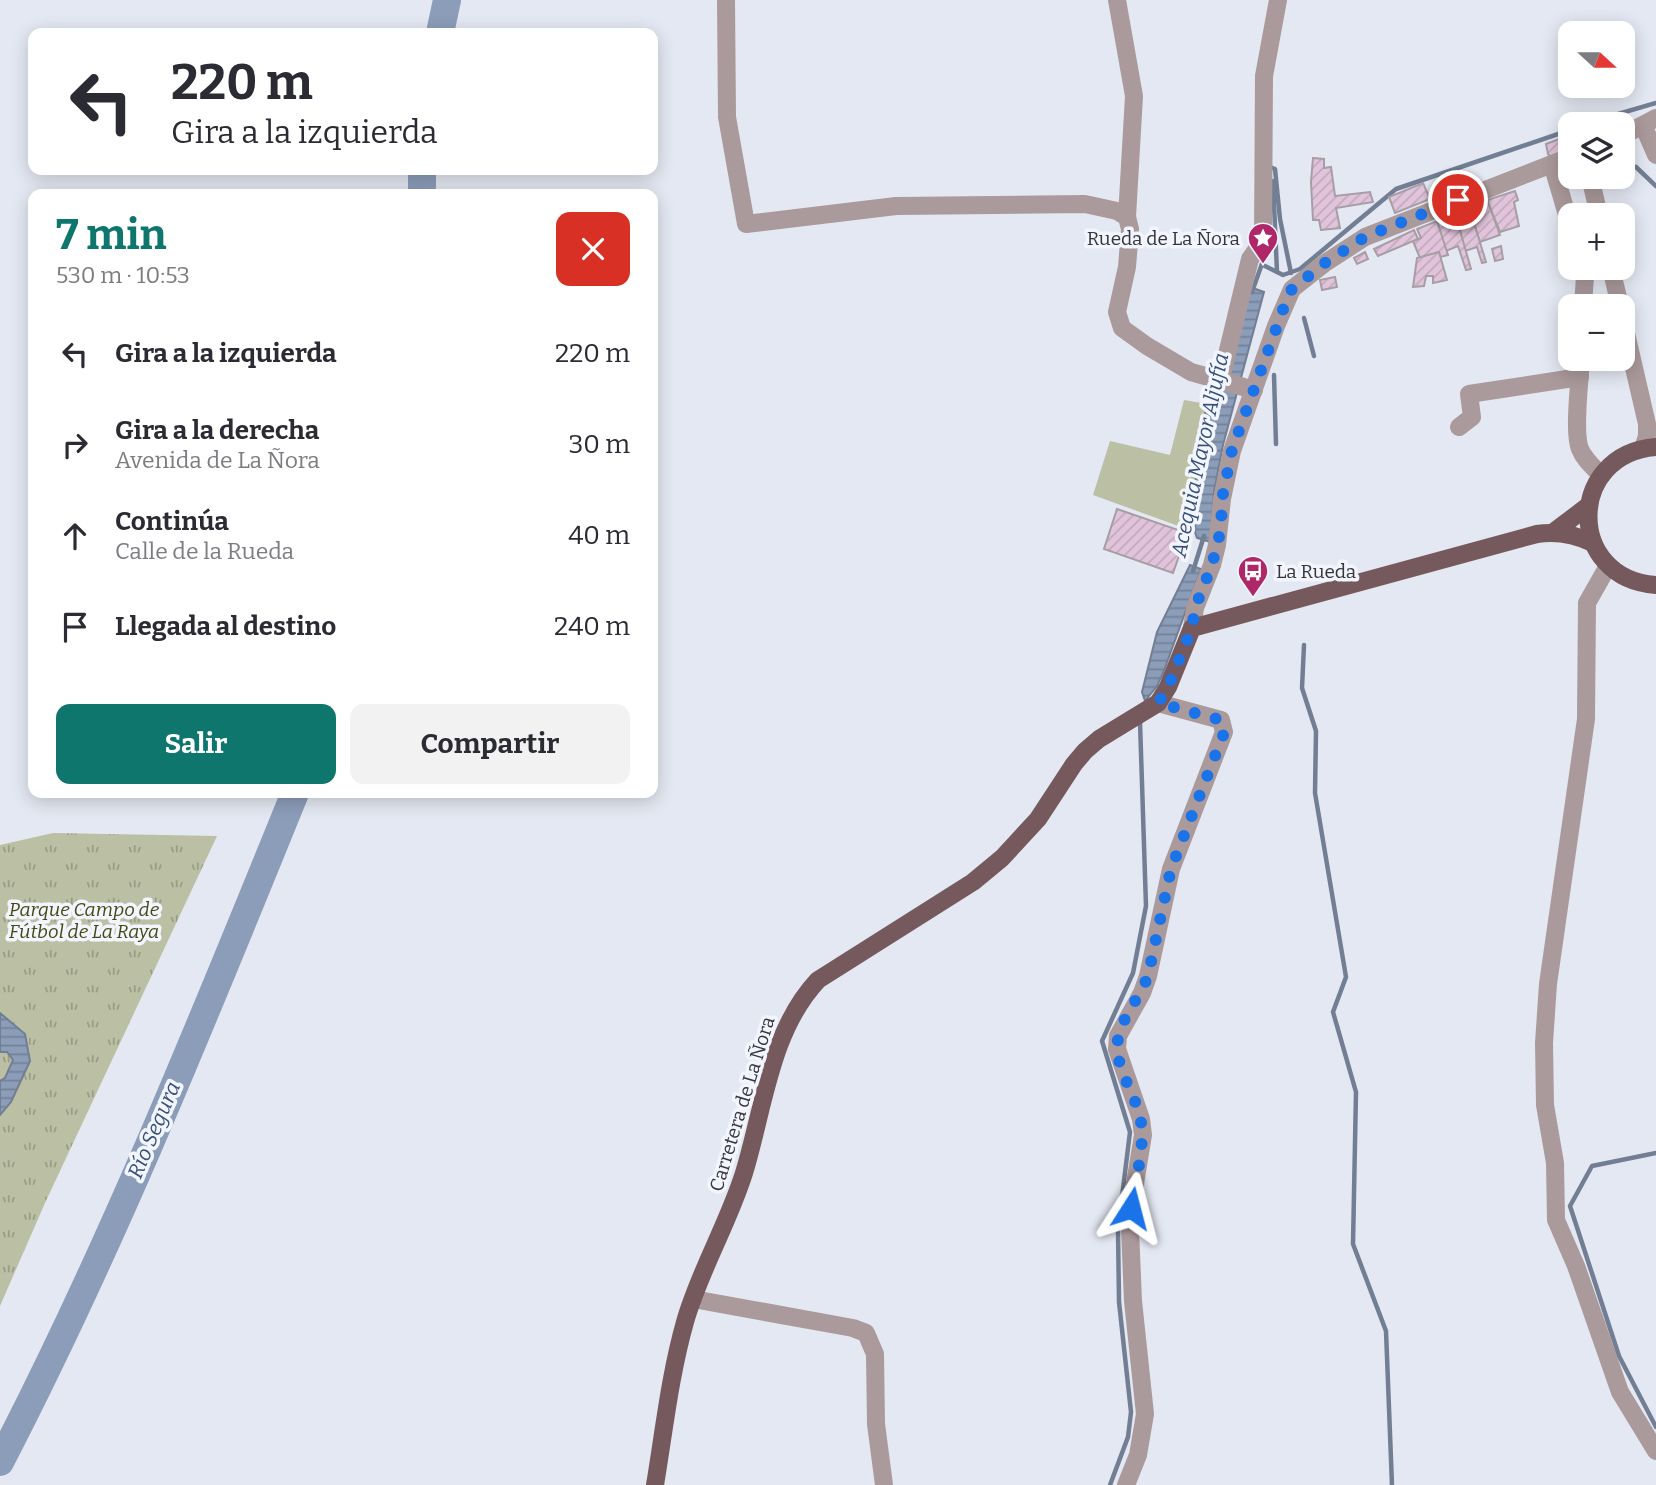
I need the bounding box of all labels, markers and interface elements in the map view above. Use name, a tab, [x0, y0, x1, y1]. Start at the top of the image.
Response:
north arrow	[1558, 21, 1634, 98]
map controls	[1558, 21, 1635, 371]
text: 220 m	[171, 53, 313, 112]
icon: left	[56, 56, 147, 147]
button: layers	[1558, 112, 1635, 189]
text: Gira a la izquierda	[171, 113, 438, 151]
pin	[1428, 170, 1488, 230]
icon: arrive	[1439, 181, 1477, 219]
button: +	[1558, 203, 1635, 280]
text: 7 min	[56, 210, 167, 260]
button: close	[556, 212, 630, 286]
place icon: Rueda de La Ñora	[1246, 221, 1280, 265]
place label: Rueda de La Ñora	[1087, 227, 1241, 250]
text: 530 m · 10:53	[56, 261, 190, 289]
button: −	[1558, 294, 1635, 371]
icon: left	[56, 335, 94, 373]
text: Gira a la izquierda	[115, 338, 337, 369]
text: 220 m	[555, 338, 630, 369]
water label: Acequia Mayor Aljufía	[1165, 351, 1234, 560]
text: Gira a la derecha	[115, 415, 319, 446]
icon: right	[56, 426, 94, 464]
text: 30 m	[569, 429, 630, 460]
text: Avenida de La Ñora	[115, 446, 320, 474]
text: Continúa	[115, 506, 229, 537]
icon: ahead	[56, 517, 94, 555]
text: 40 m	[568, 520, 630, 551]
text: Calle de la Rueda	[115, 537, 294, 565]
bus stop icon: La Rueda	[1236, 554, 1270, 598]
place label: La Rueda	[1276, 560, 1357, 583]
icon: arrive	[56, 608, 94, 646]
text: Llegada al destino	[115, 611, 336, 642]
text: 240 m	[554, 611, 630, 642]
button: Salir	[56, 704, 336, 784]
button: Compartir	[350, 704, 630, 784]
park label: Parque Campo de Fútbol de La Raya	[9, 898, 160, 943]
street label: Carretera de La Ñora	[704, 1013, 780, 1194]
water label: Río Segura	[122, 1078, 186, 1182]
position arrow	[1094, 1171, 1168, 1245]

